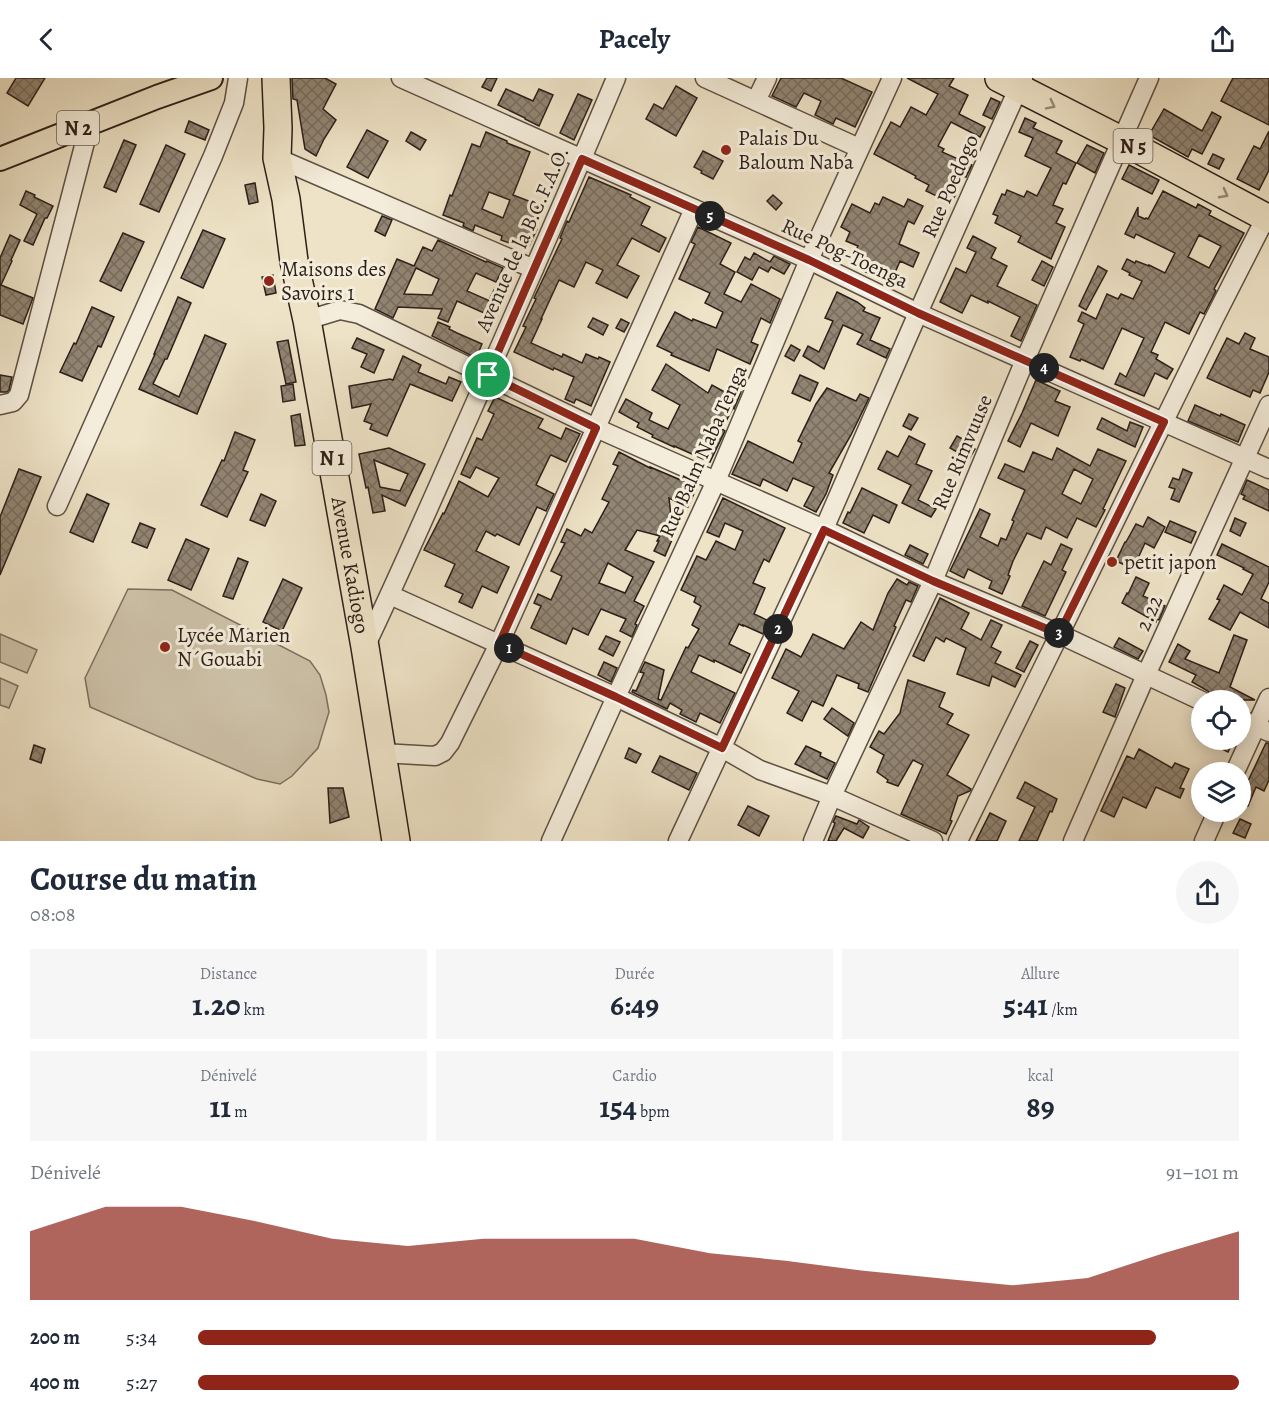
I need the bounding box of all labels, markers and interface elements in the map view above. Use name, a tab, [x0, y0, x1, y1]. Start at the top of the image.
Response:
text: Pacely	[599, 21, 670, 57]
icon: back	[30, 23, 63, 56]
icon: share	[1206, 23, 1239, 56]
one-way arrow	[1044, 97, 1055, 109]
road number: N 2	[57, 111, 99, 145]
place label: Palais Du Baloum Naba	[738, 124, 854, 176]
road number: N 5	[1114, 129, 1152, 163]
street label: Rue Poedogo	[915, 130, 985, 242]
street label: Avenue de la B.C.F.A.O.	[468, 142, 575, 337]
marker: Palais Du Baloum Naba	[719, 143, 733, 157]
one-way arrow	[1218, 187, 1228, 198]
pin: 5	[695, 201, 725, 231]
text: 5	[707, 205, 713, 227]
street label: Rue Pog-Toenga	[777, 211, 913, 295]
place label: Maisons des Savoirs 1	[281, 255, 386, 307]
marker: Maisons des Savoirs 1	[262, 274, 276, 288]
pin	[462, 349, 513, 400]
pin: 4	[1029, 353, 1059, 383]
text: 4	[1040, 357, 1048, 379]
icon: arrive	[471, 358, 504, 391]
street label: Rue Balm Naba Tenga	[652, 360, 754, 542]
street label: Rue Rimvuuse	[925, 390, 999, 514]
road number: N 1	[312, 441, 352, 475]
street label: Avenue Kadiogo	[324, 494, 376, 636]
place label: petit japon	[1124, 548, 1217, 576]
marker: petit japon	[1105, 555, 1119, 569]
street label: 2.22	[1129, 591, 1169, 635]
pin: 2	[763, 614, 793, 644]
text: 2	[774, 618, 782, 640]
pin: 3	[1044, 618, 1074, 648]
place label: Lycée Marien N´Gouabi	[177, 621, 290, 673]
text: 3	[1056, 622, 1062, 644]
pin: 1	[494, 633, 524, 663]
text: 1	[506, 637, 512, 659]
marker: Lycée Marien N´Gouabi	[158, 640, 172, 654]
map controls	[1191, 690, 1251, 822]
button: locate	[1191, 690, 1251, 750]
button: layers	[1191, 762, 1251, 822]
text: Course du matin	[30, 856, 257, 901]
button: share	[1176, 861, 1239, 924]
text: 08:08	[30, 901, 75, 928]
text: Distance	[200, 963, 257, 985]
text: Durée	[614, 963, 655, 985]
text: Allure	[1021, 963, 1060, 985]
text: 1.20	[192, 985, 241, 1025]
text: 6:49	[610, 985, 659, 1025]
text: 5:41	[1003, 985, 1048, 1025]
text: km	[241, 999, 265, 1021]
text: /km	[1048, 999, 1078, 1021]
text: Dénivelé	[200, 1065, 257, 1087]
text: Cardio	[612, 1065, 657, 1087]
text: kcal	[1028, 1065, 1053, 1087]
text: 11	[210, 1087, 231, 1127]
text: 154	[599, 1087, 637, 1127]
text: 89	[1026, 1087, 1055, 1127]
text: m	[231, 1101, 247, 1123]
text: bpm	[637, 1101, 670, 1123]
text: Dénivelé	[30, 1159, 101, 1186]
text: 91–101 m	[1166, 1159, 1239, 1186]
text: 200 m	[30, 1324, 80, 1351]
text: 5:34	[126, 1324, 157, 1351]
text: 400 m	[30, 1369, 80, 1396]
text: 5:27	[126, 1369, 157, 1396]

